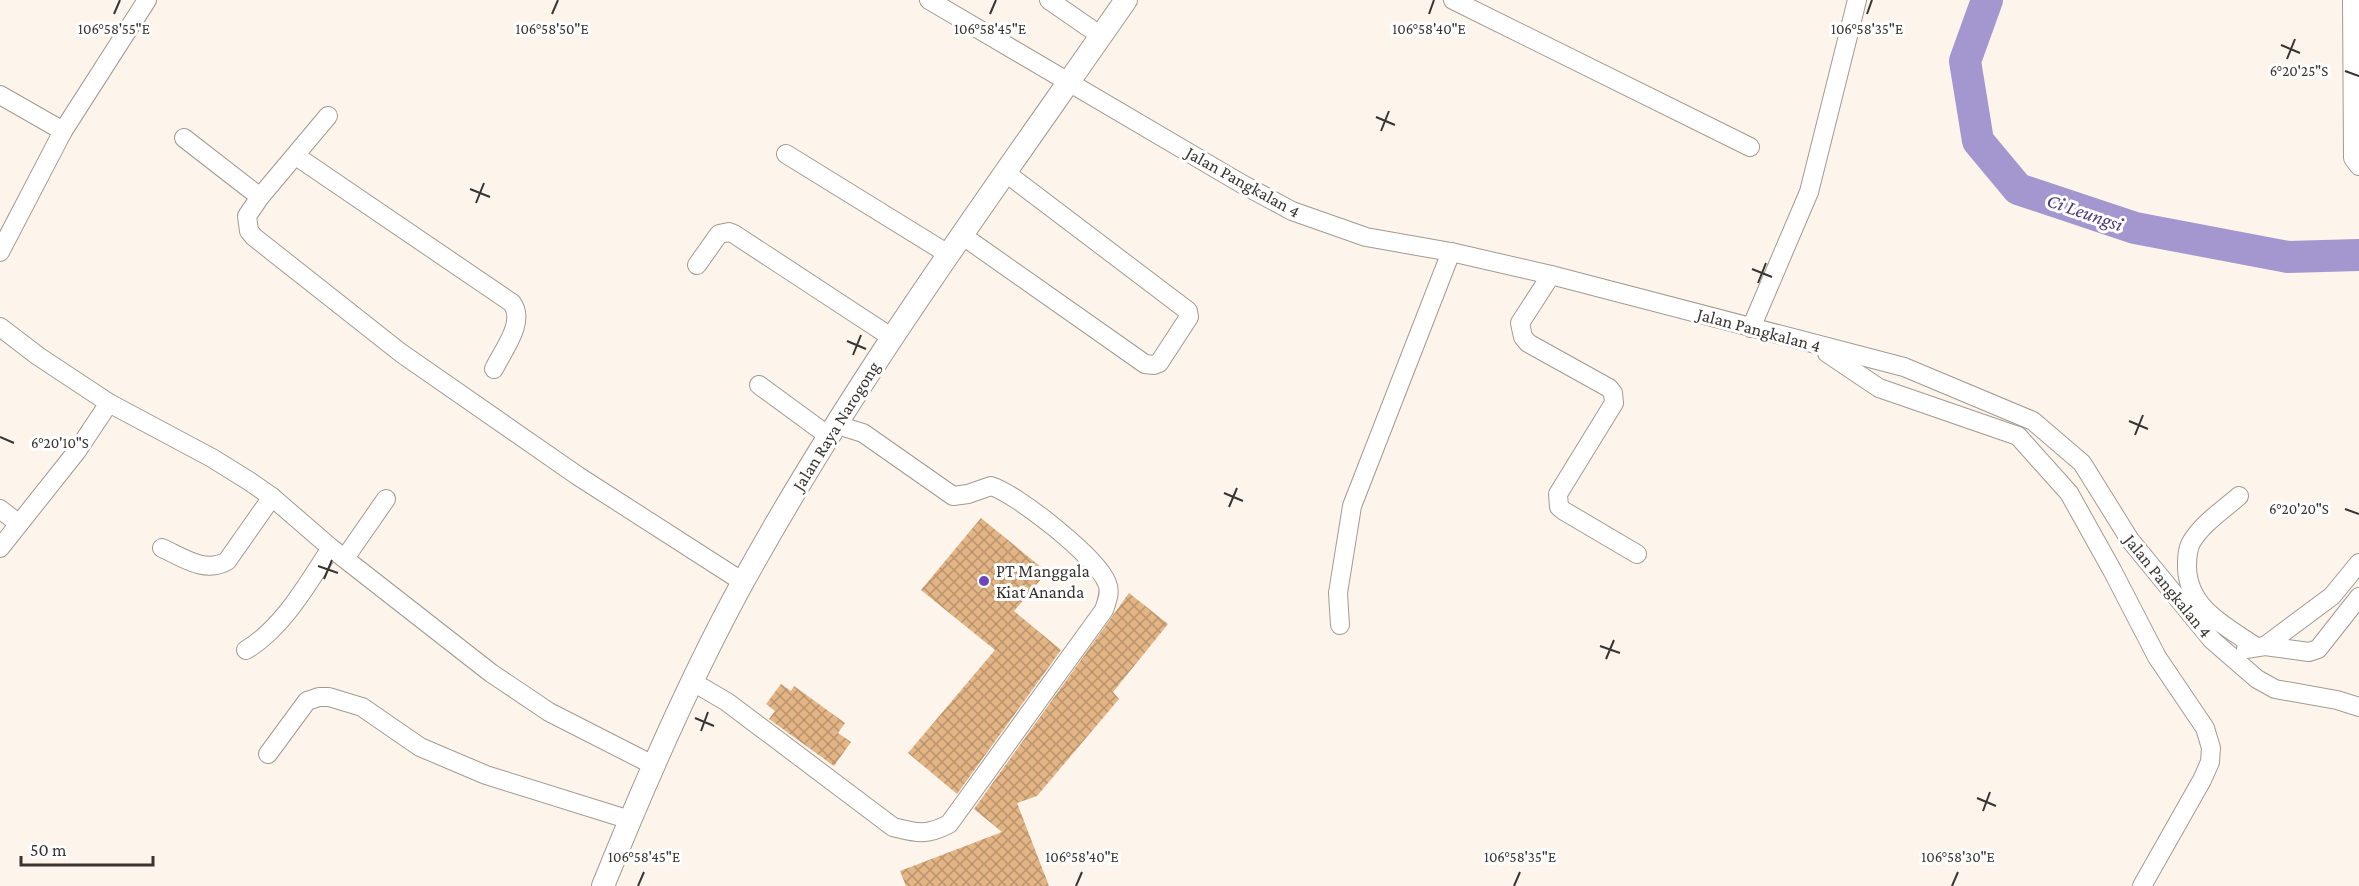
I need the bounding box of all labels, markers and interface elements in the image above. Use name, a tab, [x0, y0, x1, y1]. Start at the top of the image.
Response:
text: 106°58'55"E	[78, 21, 150, 37]
text: 106°58'50"E	[515, 21, 589, 37]
text: 106°58'45"E	[954, 21, 1026, 37]
text: 106°58'40"E	[1392, 21, 1466, 37]
text: 106°58'35"E	[1831, 21, 1903, 37]
text: 6°20'25"S	[2270, 63, 2328, 79]
street label: Jalan Pangkalan 4	[1181, 141, 1304, 222]
water label: Ci Leungsi	[2044, 189, 2126, 236]
street label: Jalan Pangkalan 4	[1693, 303, 1823, 356]
street label: Jalan Raya Narogong	[787, 357, 884, 496]
text: 6°20'10"S	[31, 435, 89, 451]
text: 6°20'20"S	[2269, 501, 2329, 517]
street label: Jalan Pangkalan 4	[2119, 529, 2216, 642]
place label: PT Manggala Kiat Ananda	[996, 561, 1090, 602]
marker: PT Manggala Kiat Ananda	[977, 574, 991, 588]
scale bar	[21, 829, 153, 867]
text: 50 m	[30, 840, 67, 860]
text: 106°58'45"E	[608, 849, 680, 865]
text: 106°58'40"E	[1045, 849, 1119, 865]
text: 106°58'35"E	[1484, 849, 1556, 865]
text: 106°58'30"E	[1921, 849, 1995, 865]

